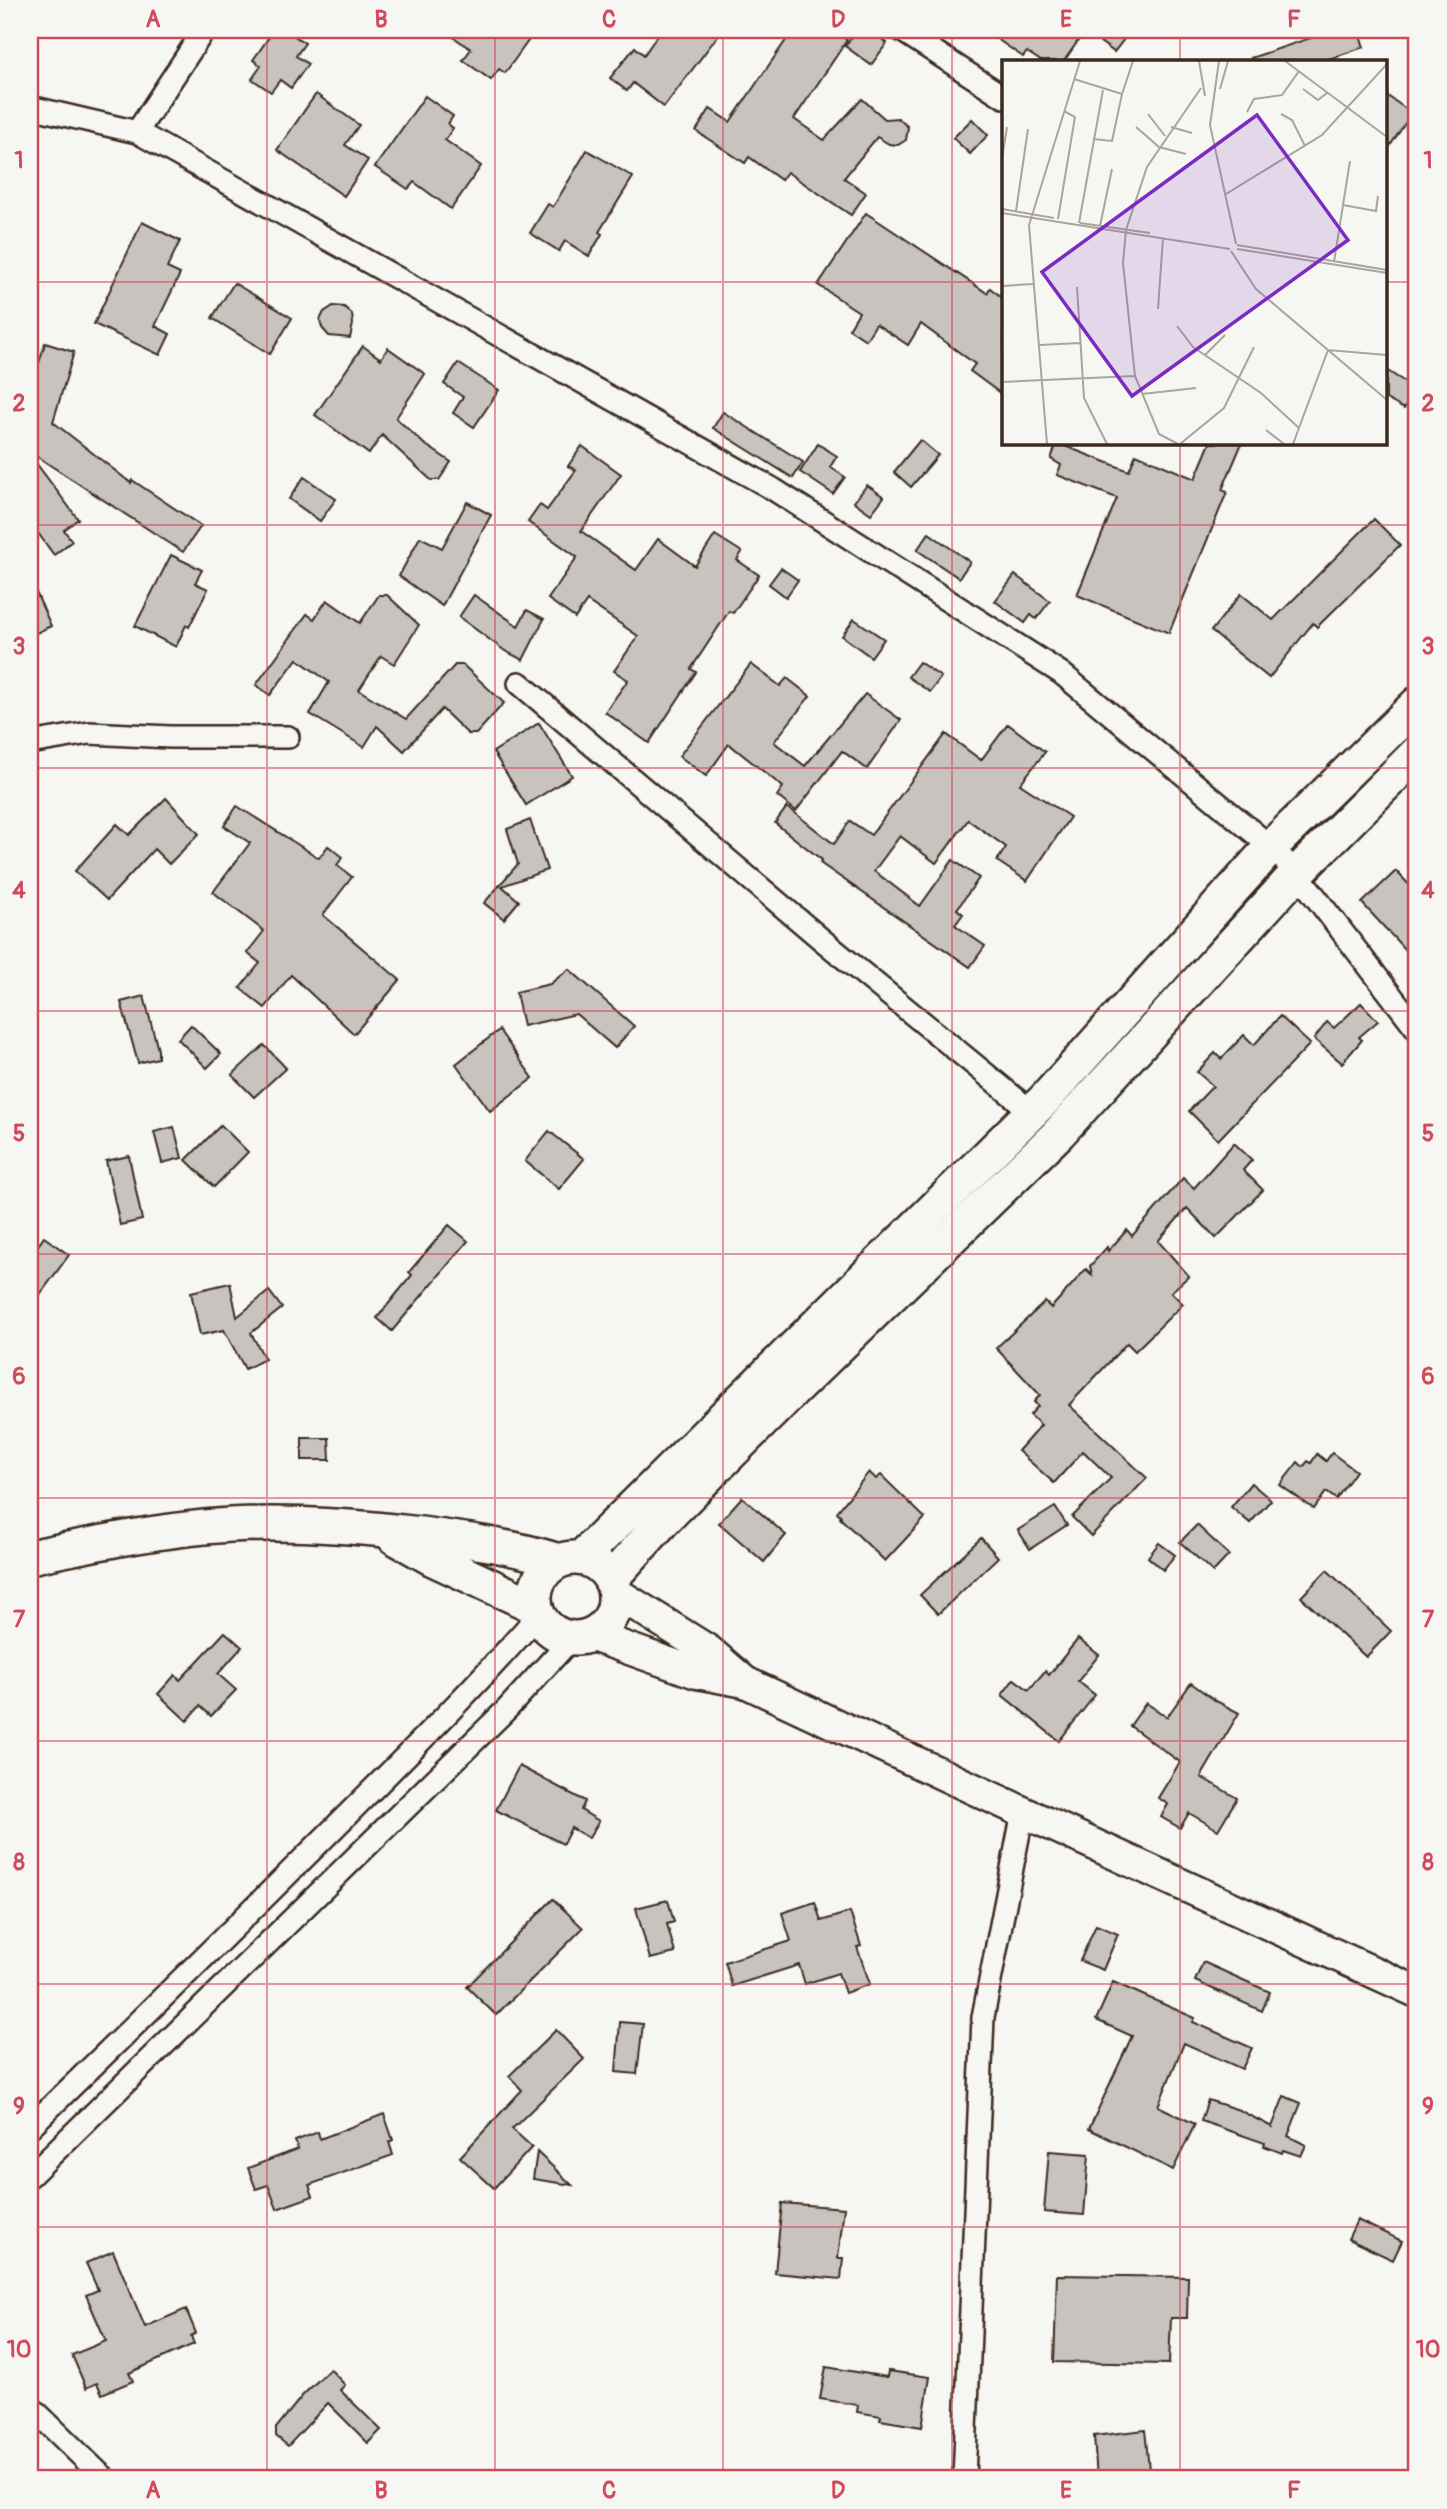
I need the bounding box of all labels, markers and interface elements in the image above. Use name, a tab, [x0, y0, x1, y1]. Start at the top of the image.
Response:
text: A	[146, 5, 161, 34]
text: B	[374, 5, 388, 34]
text: C	[602, 5, 616, 34]
text: D	[831, 5, 845, 34]
text: E	[1060, 5, 1072, 34]
text: F	[1287, 5, 1301, 34]
inset map	[1002, 60, 1388, 444]
text: 1	[15, 146, 24, 175]
text: 1	[1424, 146, 1433, 175]
text: 2	[13, 389, 26, 418]
text: 2	[1422, 389, 1435, 418]
text: 3	[13, 632, 25, 661]
text: 3	[1422, 632, 1434, 661]
text: 4	[12, 876, 26, 905]
text: 4	[1421, 876, 1435, 905]
text: 5	[13, 1119, 25, 1148]
text: 5	[1422, 1119, 1434, 1148]
text: 6	[12, 1362, 26, 1391]
text: 6	[1421, 1362, 1435, 1391]
text: 7	[13, 1605, 26, 1634]
text: 7	[1422, 1605, 1435, 1634]
text: 8	[13, 1848, 25, 1877]
text: 8	[1422, 1848, 1434, 1877]
text: 9	[13, 2092, 25, 2121]
text: 9	[1422, 2092, 1434, 2121]
text: 10	[7, 2335, 31, 2364]
text: 10	[1416, 2335, 1440, 2364]
text: A	[146, 2476, 161, 2505]
text: B	[374, 2476, 388, 2505]
text: C	[602, 2476, 616, 2505]
text: D	[831, 2476, 845, 2505]
text: E	[1060, 2476, 1072, 2505]
text: F	[1287, 2476, 1301, 2505]

